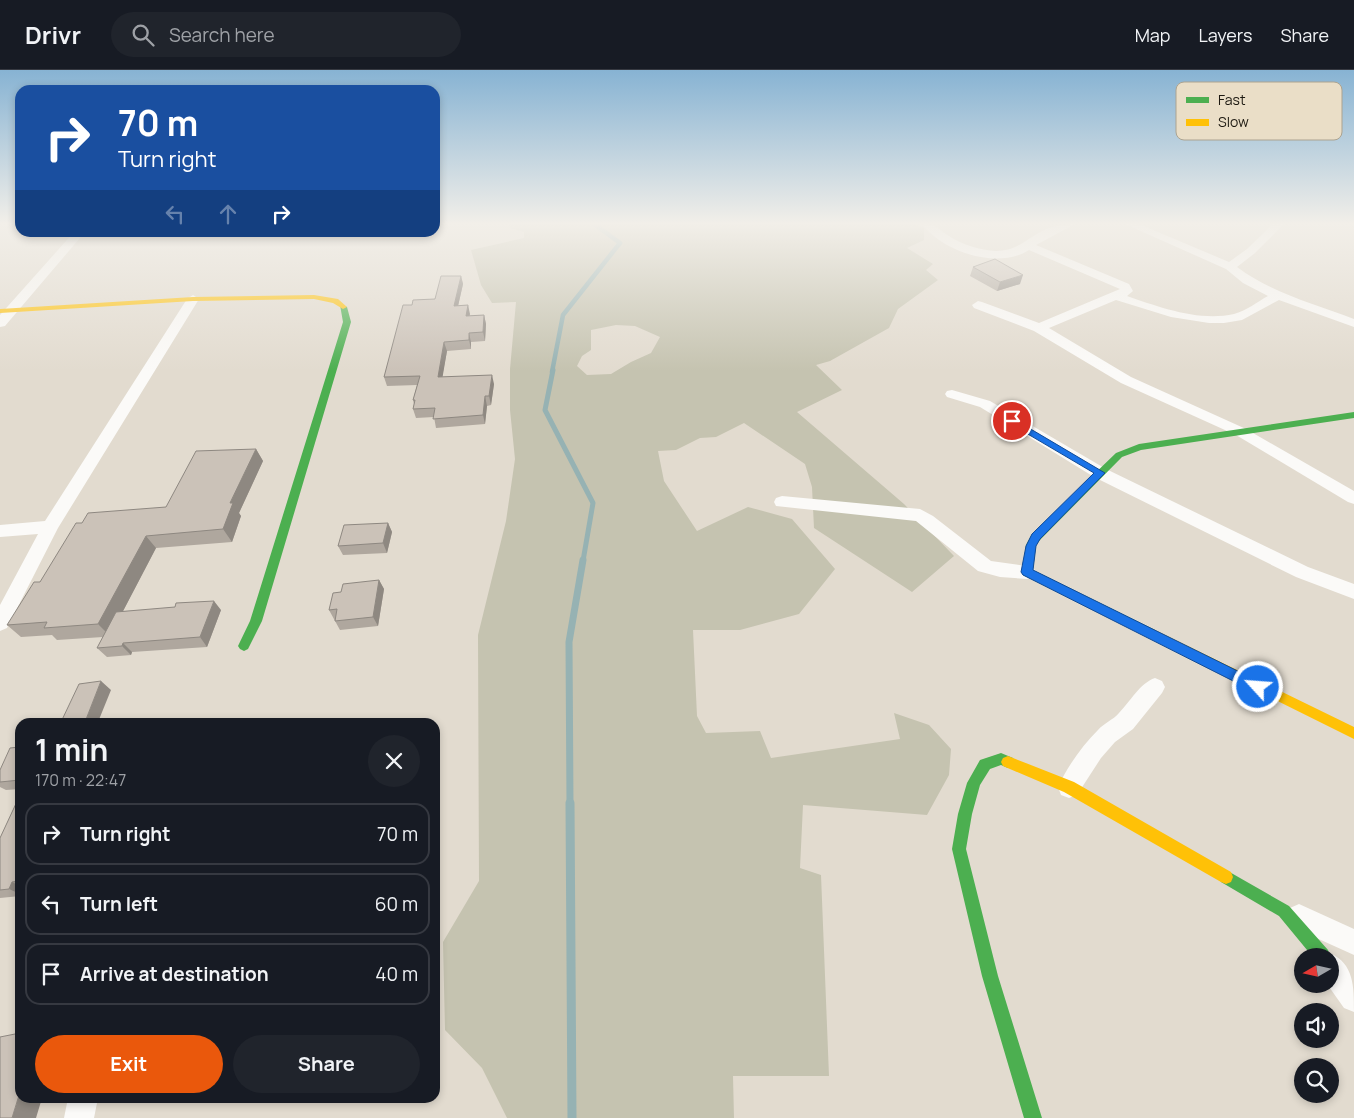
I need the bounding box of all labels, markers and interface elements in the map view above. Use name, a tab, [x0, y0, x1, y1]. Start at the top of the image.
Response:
search box	[111, 12, 461, 57]
text: Drivr	[25, 18, 81, 51]
icon: search	[129, 21, 157, 49]
text: Search here	[169, 22, 275, 48]
text: Map	[1135, 23, 1170, 47]
text: Layers	[1198, 23, 1252, 47]
text: Share	[1280, 23, 1329, 47]
legend	[1176, 82, 1342, 140]
text: Fast	[1218, 90, 1246, 109]
text: 70 m	[118, 99, 198, 147]
icon: right	[35, 105, 100, 170]
text: Slow	[1218, 112, 1249, 131]
text: Turn right	[118, 144, 216, 174]
icon: left	[161, 200, 189, 228]
icon: ahead	[214, 200, 242, 228]
icon: right	[267, 200, 295, 228]
pin	[991, 400, 1033, 442]
icon: arrive	[998, 407, 1026, 435]
position arrow	[1231, 660, 1283, 712]
text: 1 min	[35, 729, 108, 770]
button: close	[368, 735, 420, 787]
text: 170 m · 22:47	[35, 769, 126, 791]
icon: right	[37, 820, 65, 848]
text: Turn right	[80, 821, 170, 847]
text: 70 m	[377, 821, 418, 847]
icon: left	[37, 890, 65, 918]
text: Turn left	[80, 891, 158, 917]
text: 60 m	[375, 891, 418, 917]
north arrow	[1294, 948, 1339, 992]
map controls	[1294, 948, 1339, 1103]
icon: arrive	[37, 960, 65, 988]
text: Arrive at destination	[80, 961, 269, 987]
text: 40 m	[375, 961, 418, 987]
button: sound	[1294, 1003, 1339, 1048]
button: Exit	[35, 1035, 223, 1093]
button: Share	[233, 1035, 420, 1093]
button: search	[1294, 1058, 1339, 1103]

